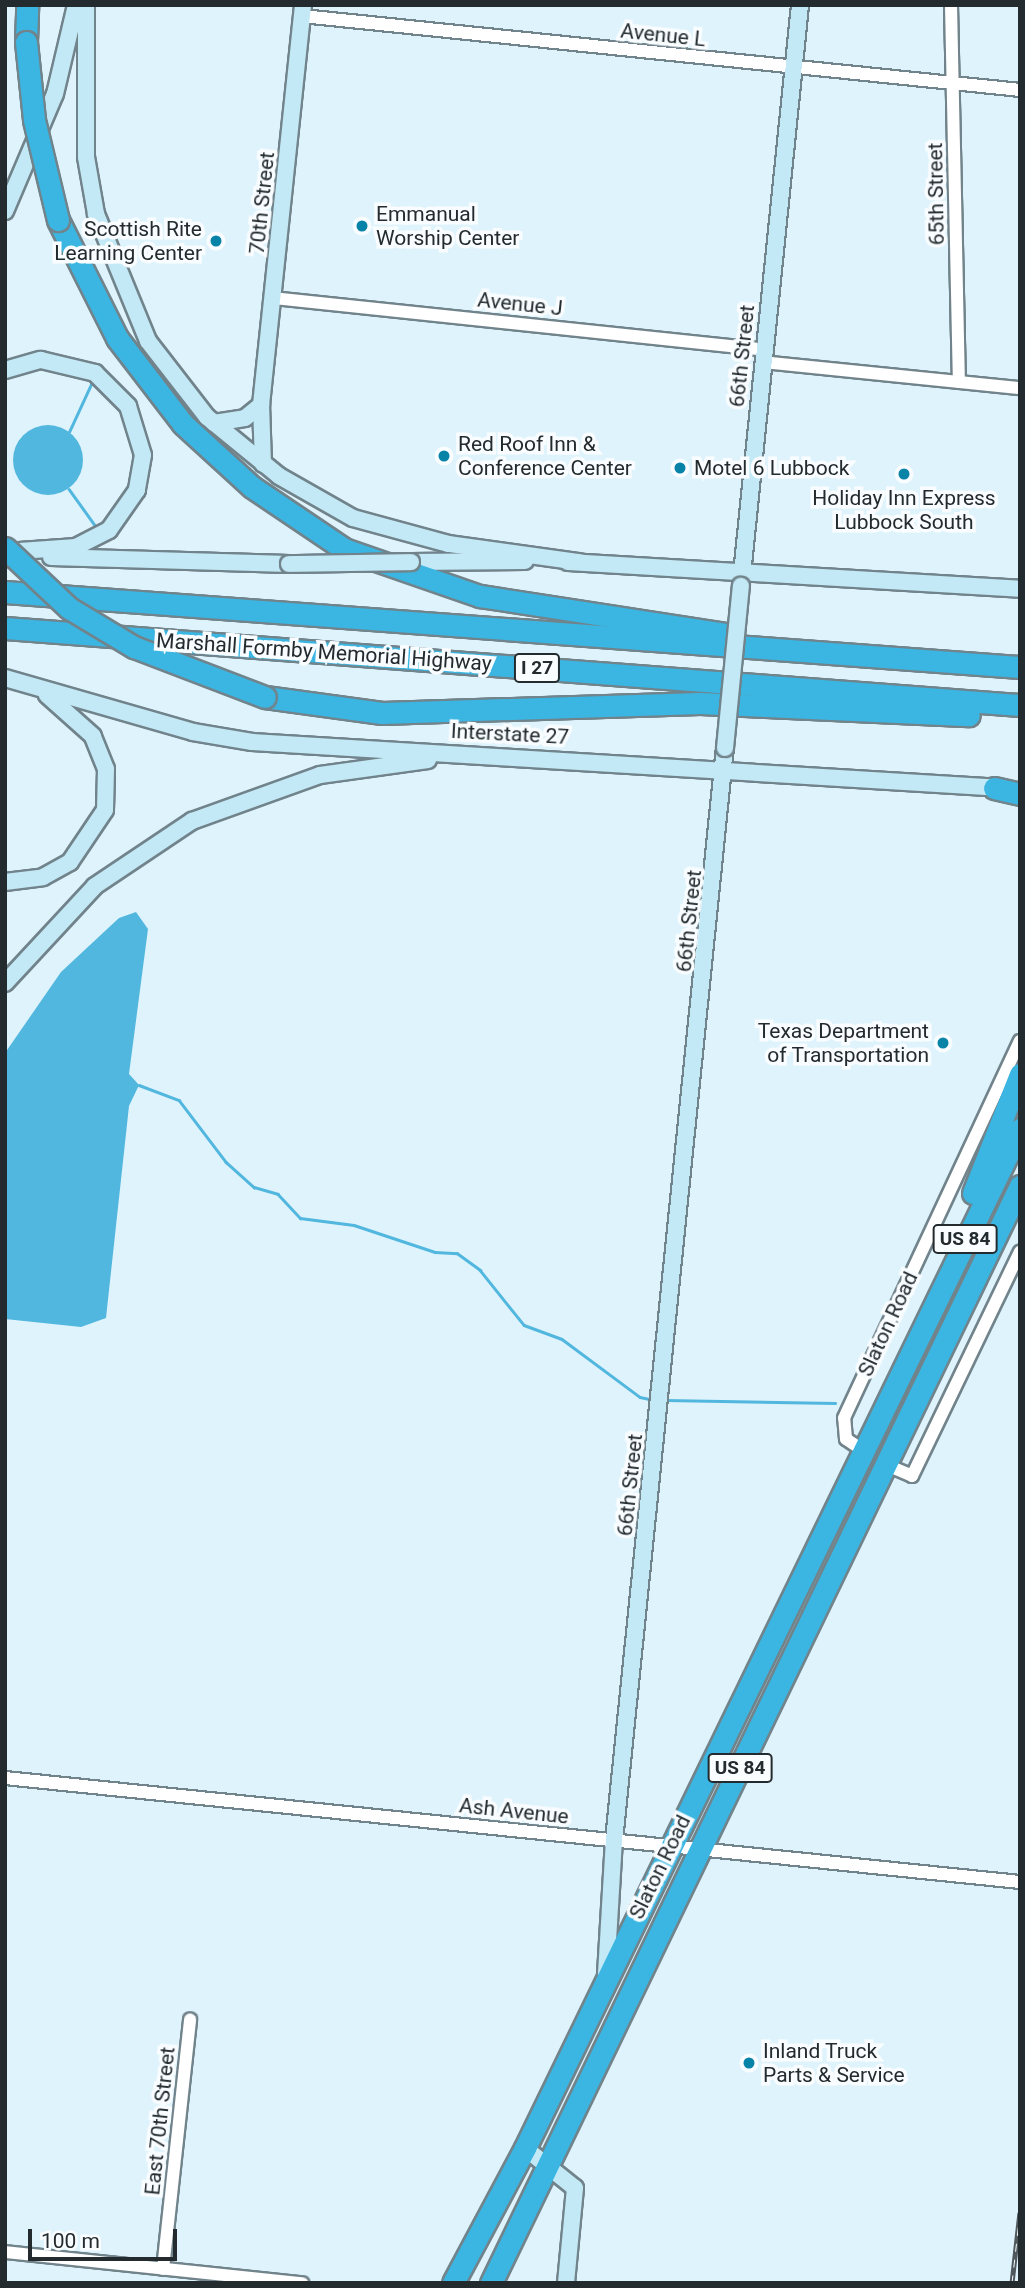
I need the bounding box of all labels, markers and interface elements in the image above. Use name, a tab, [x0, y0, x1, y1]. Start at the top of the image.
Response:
street label: Avenue L	[619, 18, 707, 52]
street label: 65th Street	[923, 142, 949, 246]
street label: 70th Street	[244, 151, 280, 255]
place label: Emmanual Worship Center	[376, 201, 519, 251]
place label: Scottish Rite Learning Center	[54, 216, 202, 266]
marker: Emmanual Worship Center	[354, 218, 370, 234]
marker: Scottish Rite Learning Center	[208, 233, 224, 249]
street label: Avenue J	[476, 287, 564, 321]
street label: 66th Street	[724, 304, 760, 408]
place label: Red Roof Inn & Conference Center	[458, 431, 632, 481]
marker: Red Roof Inn & Conference Center	[436, 448, 452, 464]
place label: Motel 6 Lubbock	[694, 455, 849, 481]
marker: Motel 6 Lubbock	[672, 460, 688, 476]
marker: Holiday Inn Express Lubbock South	[896, 466, 912, 482]
place label: Holiday Inn Express Lubbock South	[812, 485, 996, 535]
street label: Marshall Formby Memorial Highway	[155, 628, 493, 676]
road number: I 27	[512, 652, 562, 684]
street label: Interstate 27	[450, 718, 570, 750]
street label: 66th Street	[671, 869, 707, 973]
place label: Texas Department of Transportation	[758, 1018, 929, 1068]
marker: Texas Department of Transportation	[935, 1035, 951, 1051]
road number: US 84	[932, 1224, 998, 1254]
street label: Slaton Road	[853, 1268, 923, 1380]
street label: 66th Street	[612, 1433, 648, 1537]
road number: US 84	[707, 1752, 773, 1784]
street label: Ash Avenue	[458, 1793, 570, 1829]
street label: Slaton Road	[624, 1811, 696, 1923]
place label: Inland Truck Parts & Service	[763, 2038, 905, 2088]
street label: East 70th Street	[140, 2046, 180, 2196]
marker: Inland Truck Parts & Service	[741, 2055, 757, 2071]
scale bar	[32, 2214, 180, 2258]
text: 100 m	[41, 2229, 100, 2253]

